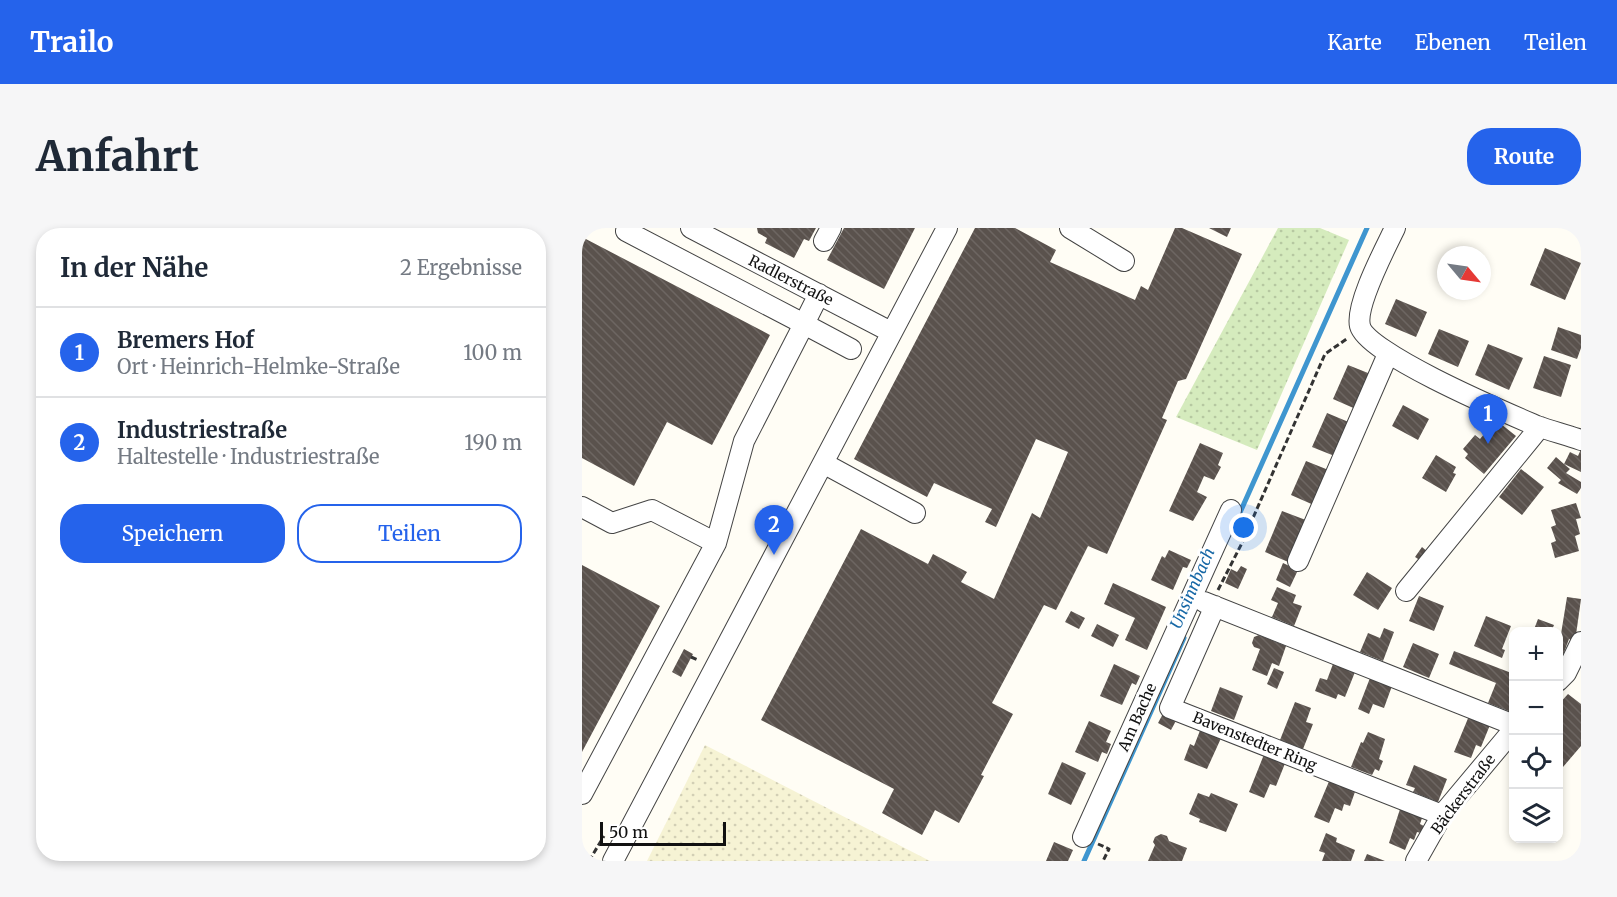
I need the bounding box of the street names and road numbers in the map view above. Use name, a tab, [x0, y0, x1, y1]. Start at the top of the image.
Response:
street label: Radlerstraße	[745, 251, 837, 310]
street label: Am Bache	[1113, 680, 1161, 755]
street label: Bavenstedter Ring	[1190, 707, 1320, 775]
street label: Bäckerstraße	[1427, 750, 1499, 838]

